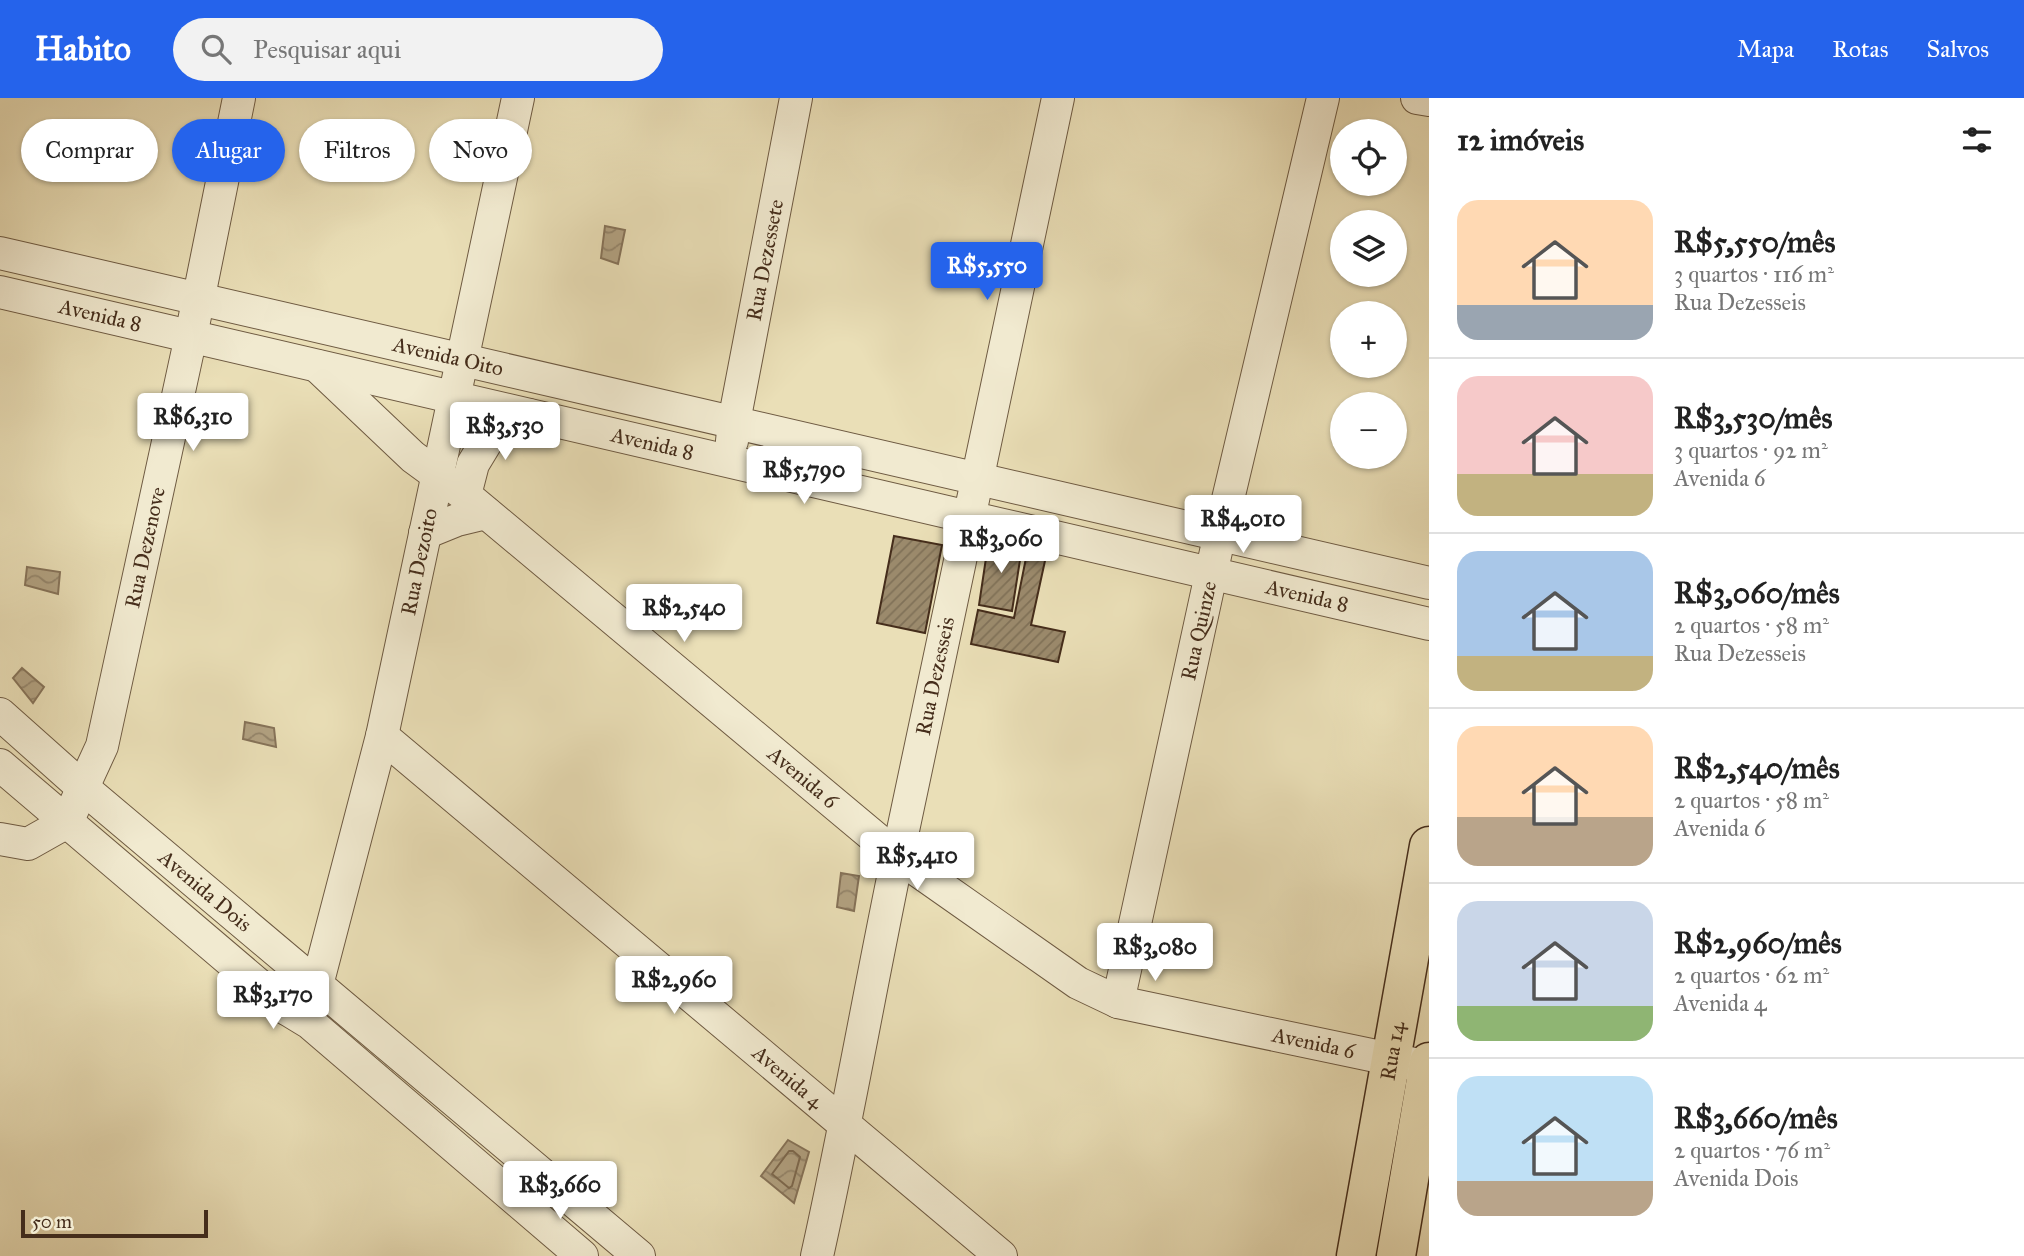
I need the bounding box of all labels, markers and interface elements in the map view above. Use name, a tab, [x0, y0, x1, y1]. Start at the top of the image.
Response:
search box	[173, 18, 663, 81]
text: Habito	[35, 29, 131, 69]
icon: search	[197, 30, 235, 68]
text: Pesquisar aqui	[253, 33, 401, 65]
text: Mapa	[1737, 34, 1794, 64]
text: Rotas	[1832, 34, 1888, 64]
text: Salvos	[1926, 34, 1989, 64]
chip: Comprar	[21, 119, 158, 182]
chip: Alugar	[172, 119, 285, 182]
chip: Filtros	[299, 119, 415, 182]
chip: Novo	[429, 119, 532, 182]
map controls	[1330, 119, 1407, 469]
button: locate	[1330, 119, 1407, 196]
icon: filters	[1958, 121, 1996, 159]
text: 12 imóveis	[1457, 122, 1584, 158]
street label: Rua Dezessete	[741, 197, 789, 323]
button: layers	[1330, 210, 1407, 287]
text: R$5,550/mês	[1674, 224, 1835, 260]
icon: home	[1513, 228, 1597, 312]
pin: R$5,550	[922, 242, 1052, 302]
text: R$5,550	[947, 251, 1027, 279]
text: 3 quartos · 116 m²	[1674, 260, 1834, 288]
text: Rua Dezesseis	[1674, 288, 1806, 316]
street label: Avenida 8	[55, 293, 144, 337]
button: +	[1330, 301, 1407, 378]
street label: Avenida Oito	[389, 331, 506, 382]
button: −	[1330, 392, 1407, 469]
pin: R$6,310	[128, 394, 258, 453]
text: R$3,530/mês	[1674, 400, 1832, 436]
text: R$6,310	[153, 402, 233, 430]
pin: R$3,530	[440, 402, 570, 462]
icon: home	[1513, 404, 1597, 488]
text: R$3,530	[466, 411, 544, 439]
street label: Avenida 8	[608, 421, 697, 466]
text: 3 quartos · 92 m²	[1674, 436, 1828, 464]
pin: R$5,790	[739, 446, 869, 506]
text: R$5,790	[763, 455, 845, 483]
text: Avenida 6	[1674, 464, 1766, 492]
street label: Rua Dezenove	[119, 484, 171, 611]
pin: R$4,010	[1178, 496, 1308, 555]
text: R$4,010	[1201, 504, 1285, 532]
street label: Rua Dezoito	[395, 505, 443, 618]
pin: R$3,060	[936, 516, 1066, 575]
text: R$3,060	[959, 524, 1043, 552]
street label: Avenida 8	[1262, 573, 1351, 618]
text: R$3,060/mês	[1674, 575, 1840, 611]
street label: Rua Quinze	[1175, 578, 1222, 683]
icon: home	[1513, 579, 1597, 663]
pin: R$2,540	[619, 584, 749, 644]
text: R$2,540	[642, 593, 726, 621]
text: 2 quartos · 58 m²	[1674, 611, 1829, 639]
street label: Rua Dezesseis	[910, 614, 960, 738]
text: Rua Dezesseis	[1674, 639, 1806, 667]
street label: Avenida 6	[762, 740, 844, 815]
text: R$2,540/mês	[1674, 750, 1840, 786]
icon: home	[1513, 754, 1597, 838]
text: 2 quartos · 58 m²	[1674, 786, 1829, 814]
text: Avenida 6	[1674, 814, 1766, 842]
pin: R$5,410	[852, 832, 982, 892]
text: R$5,410	[876, 841, 958, 869]
street label: Avenida Dois	[153, 844, 257, 937]
pin: R$3,080	[1090, 924, 1220, 983]
text: R$2,960/mês	[1674, 925, 1842, 961]
icon: home	[1513, 929, 1597, 1013]
text: R$3,080	[1113, 932, 1197, 960]
pin: R$2,960	[609, 956, 739, 1016]
text: 2 quartos · 62 m²	[1674, 961, 1829, 989]
text: R$2,960	[631, 965, 717, 993]
pin: R$3,170	[208, 972, 338, 1031]
text: R$3,170	[233, 980, 313, 1008]
text: Avenida 4	[1674, 989, 1767, 1017]
street label: Rua 14	[1374, 1019, 1411, 1083]
street label: Avenida 6	[1269, 1021, 1359, 1065]
street label: Avenida 4	[746, 1039, 830, 1115]
text: R$3,660/mês	[1674, 1100, 1838, 1136]
icon: home	[1513, 1104, 1597, 1188]
text: 2 quartos · 76 m²	[1674, 1136, 1830, 1164]
pin: R$3,660	[495, 1162, 625, 1221]
text: Avenida Dois	[1674, 1164, 1798, 1192]
text: R$3,660	[519, 1170, 601, 1198]
scale bar	[21, 1207, 208, 1239]
text: 50 m	[32, 1210, 72, 1233]

